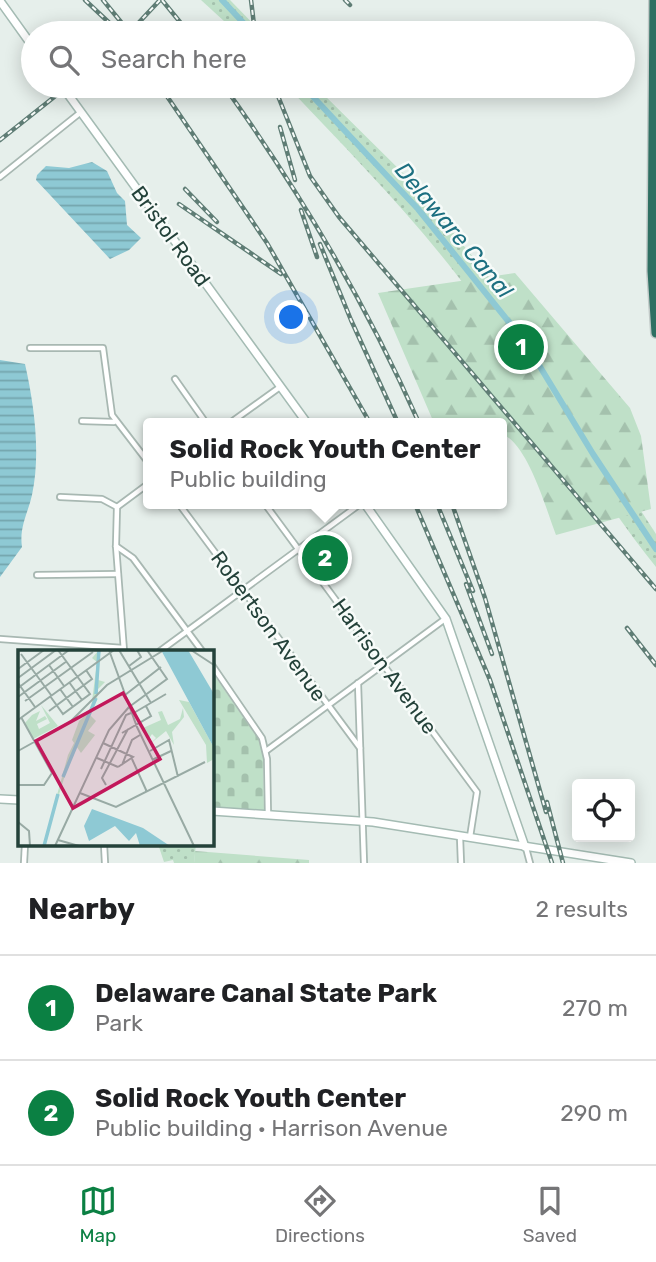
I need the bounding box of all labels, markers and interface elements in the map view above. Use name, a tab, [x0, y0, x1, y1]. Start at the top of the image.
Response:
search box	[21, 21, 635, 98]
icon: search	[45, 41, 83, 79]
text: Search here	[101, 44, 247, 75]
water label: Delaware Canal	[389, 156, 519, 304]
street label: Bristol Road	[126, 181, 216, 291]
your location	[274, 300, 308, 334]
pin: 1	[498, 321, 544, 373]
popup	[143, 418, 507, 509]
text: Solid Rock Youth Center	[169, 434, 481, 465]
text: Public building	[169, 465, 327, 493]
pin: 2	[302, 532, 348, 584]
street label: Robertson Avenue	[206, 546, 332, 706]
street label: Harrison Avenue	[327, 593, 443, 739]
inset map	[18, 650, 214, 846]
map controls	[572, 779, 635, 842]
button: locate	[572, 779, 635, 842]
text: Nearby	[28, 891, 135, 927]
text: 2 results	[536, 895, 628, 923]
text: Delaware Canal State Park	[95, 978, 437, 1009]
text: 1	[45, 994, 57, 1022]
text: 270 m	[562, 994, 628, 1022]
text: Park	[95, 1009, 143, 1037]
text: Solid Rock Youth Center	[95, 1083, 406, 1114]
text: 2	[44, 1099, 58, 1127]
text: 290 m	[560, 1099, 628, 1127]
text: Public building · Harrison Avenue	[95, 1114, 448, 1142]
tab: Map	[79, 1182, 117, 1247]
tab: Directions	[275, 1182, 365, 1247]
tab: Saved	[523, 1182, 577, 1247]

